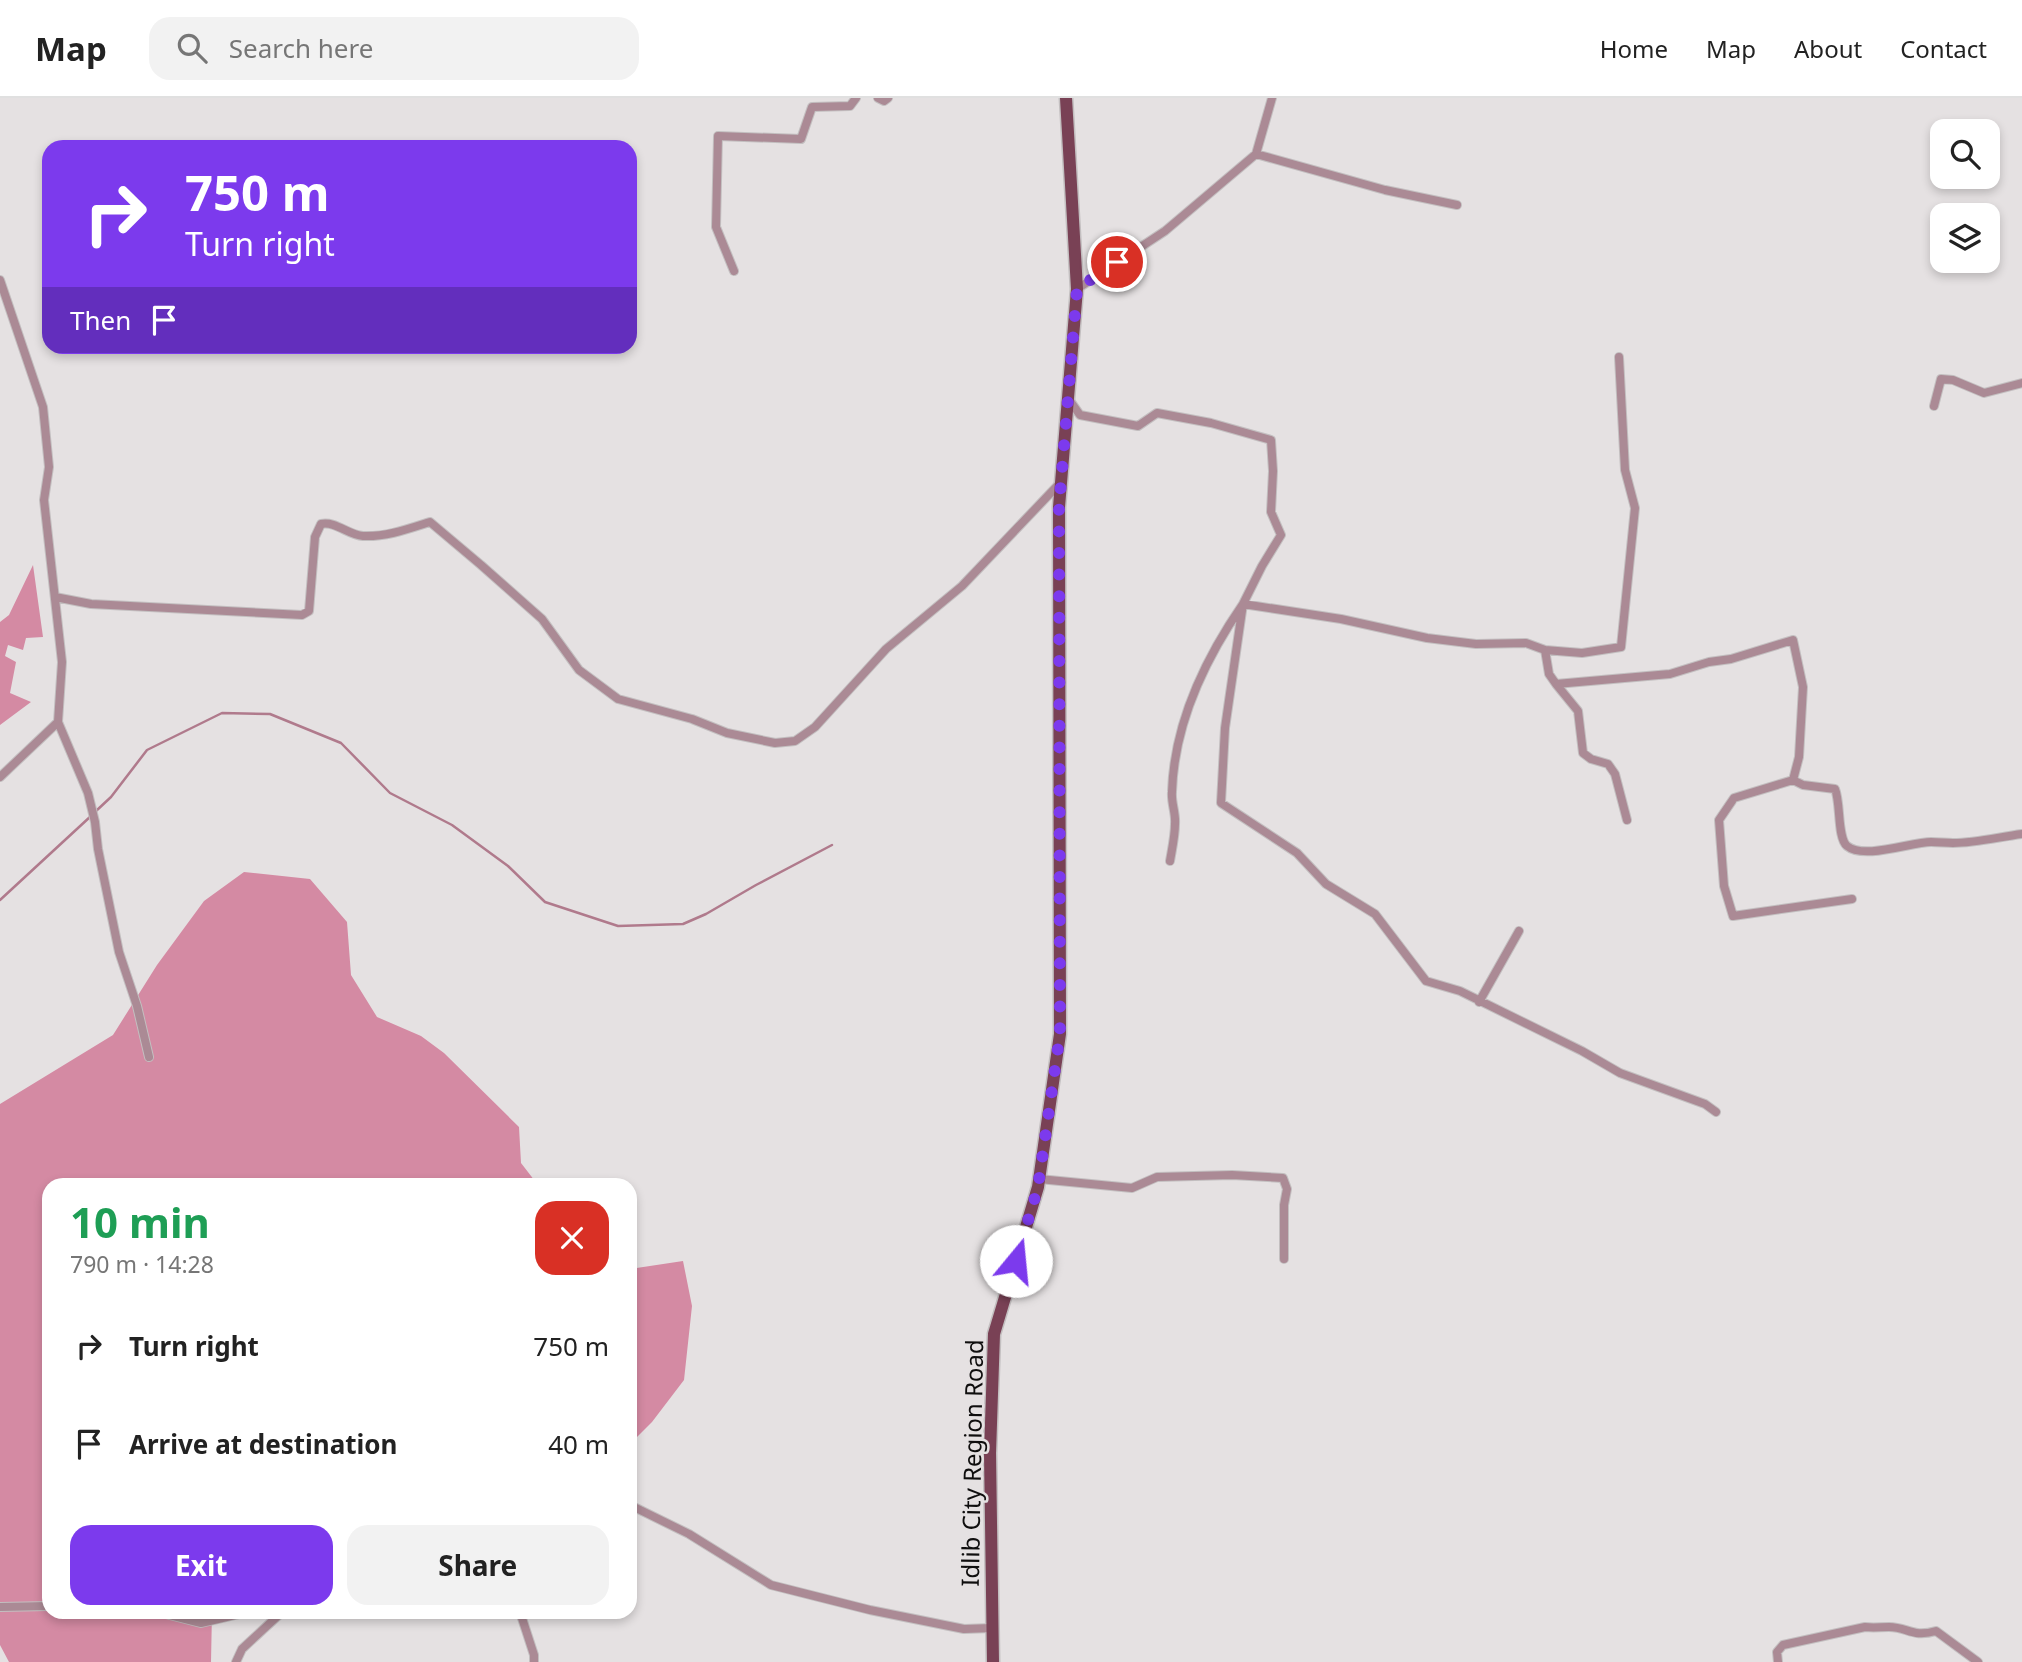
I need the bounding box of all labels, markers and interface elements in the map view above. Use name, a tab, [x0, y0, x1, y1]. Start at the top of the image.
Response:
search box	[149, 17, 639, 80]
text: Map	[35, 26, 107, 71]
icon: search	[173, 29, 211, 67]
text: Search here	[229, 30, 373, 66]
text: Home	[1600, 32, 1668, 65]
text: Map	[1706, 32, 1756, 65]
text: About	[1794, 32, 1862, 65]
text: Contact	[1900, 32, 1987, 65]
map controls	[1930, 119, 2000, 273]
button: search	[1930, 119, 2000, 189]
text: 750 m	[185, 159, 330, 225]
icon: right	[70, 168, 161, 259]
button: layers	[1930, 203, 2000, 273]
text: Turn right	[185, 222, 335, 265]
pin	[1087, 232, 1147, 292]
icon: arrive	[1098, 243, 1136, 281]
icon: arrive	[145, 301, 183, 339]
text: Then	[70, 302, 131, 338]
text: 10 min	[70, 1193, 210, 1250]
button: close	[535, 1201, 609, 1275]
position arrow	[979, 1224, 1053, 1298]
text: 790 m · 14:28	[70, 1248, 214, 1280]
icon: right	[70, 1327, 108, 1365]
text: Turn right	[129, 1328, 259, 1364]
text: 750 m	[533, 1328, 609, 1364]
street label: Idlib City Region Road	[953, 1339, 990, 1587]
icon: arrive	[70, 1425, 108, 1463]
text: Arrive at destination	[129, 1426, 398, 1462]
text: 40 m	[548, 1426, 609, 1462]
button: Exit	[70, 1525, 333, 1605]
button: Share	[347, 1525, 609, 1605]

